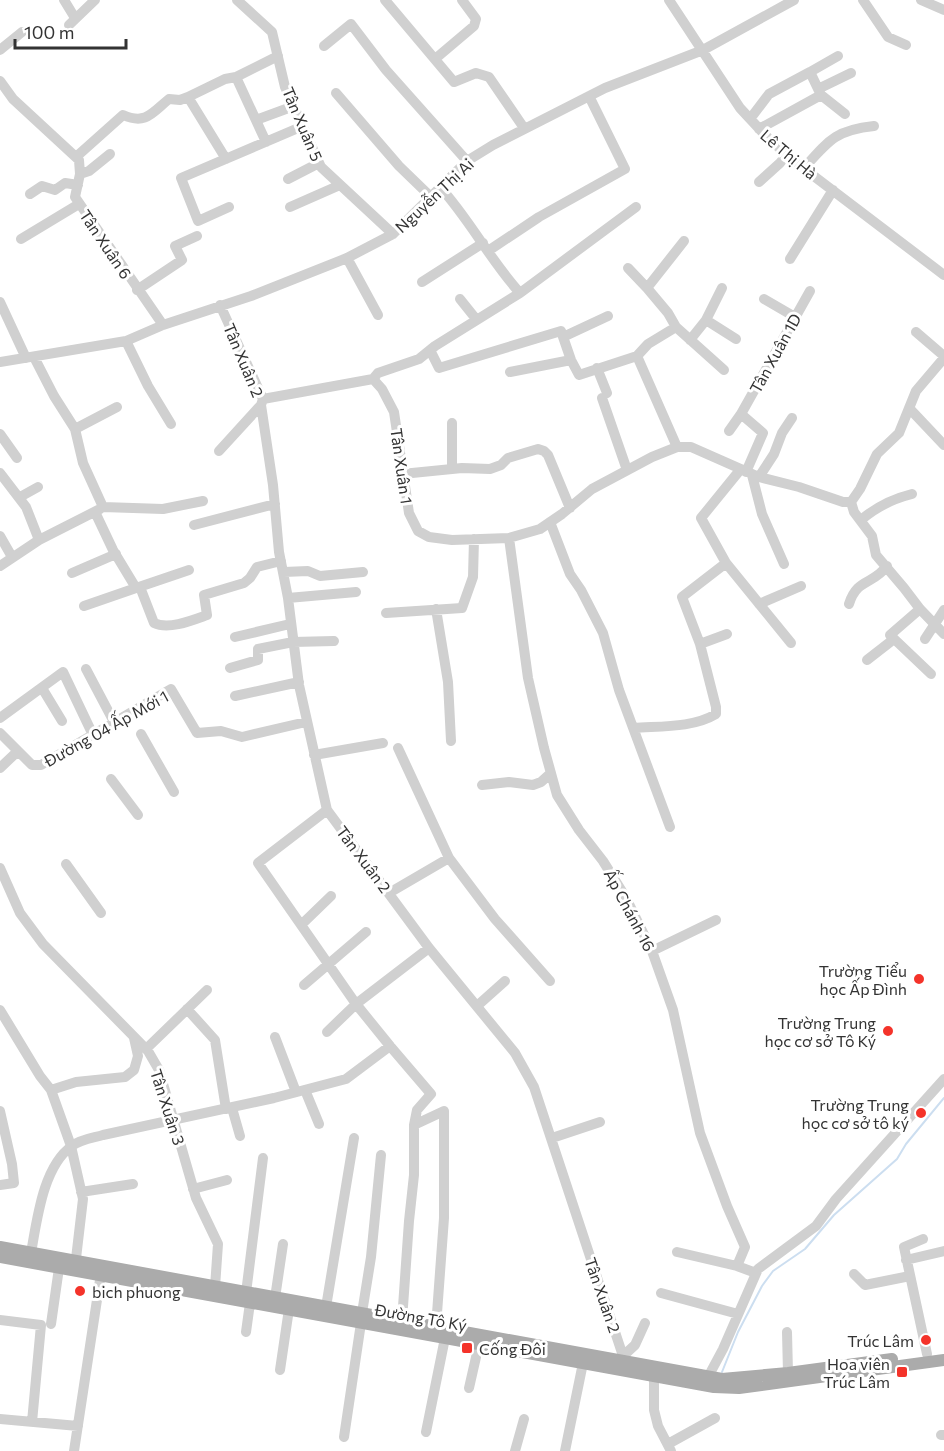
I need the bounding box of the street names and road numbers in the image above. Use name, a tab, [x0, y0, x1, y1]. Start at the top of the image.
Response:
street label: Tân Xuân 5	[279, 84, 327, 164]
street label: Lê Thị Hà	[757, 125, 821, 183]
street label: Nguyễn Thị Ai	[391, 154, 477, 236]
street label: Tân Xuân 6	[76, 206, 136, 282]
street label: Tân Xuân 1D	[745, 310, 805, 396]
street label: Tân Xuân 2	[220, 320, 268, 400]
street label: Tân Xuân 1	[387, 427, 417, 505]
street label: Đường 04 Ấp Mới 1	[39, 684, 171, 771]
street label: Tân Xuân 2	[333, 822, 395, 896]
street label: Ấp Chánh 16	[600, 865, 661, 954]
street label: Tân Xuân 3	[147, 1067, 189, 1147]
street label: Tân Xuân 2	[581, 1255, 625, 1335]
street label: Đường Tô Ký	[373, 1299, 468, 1334]

